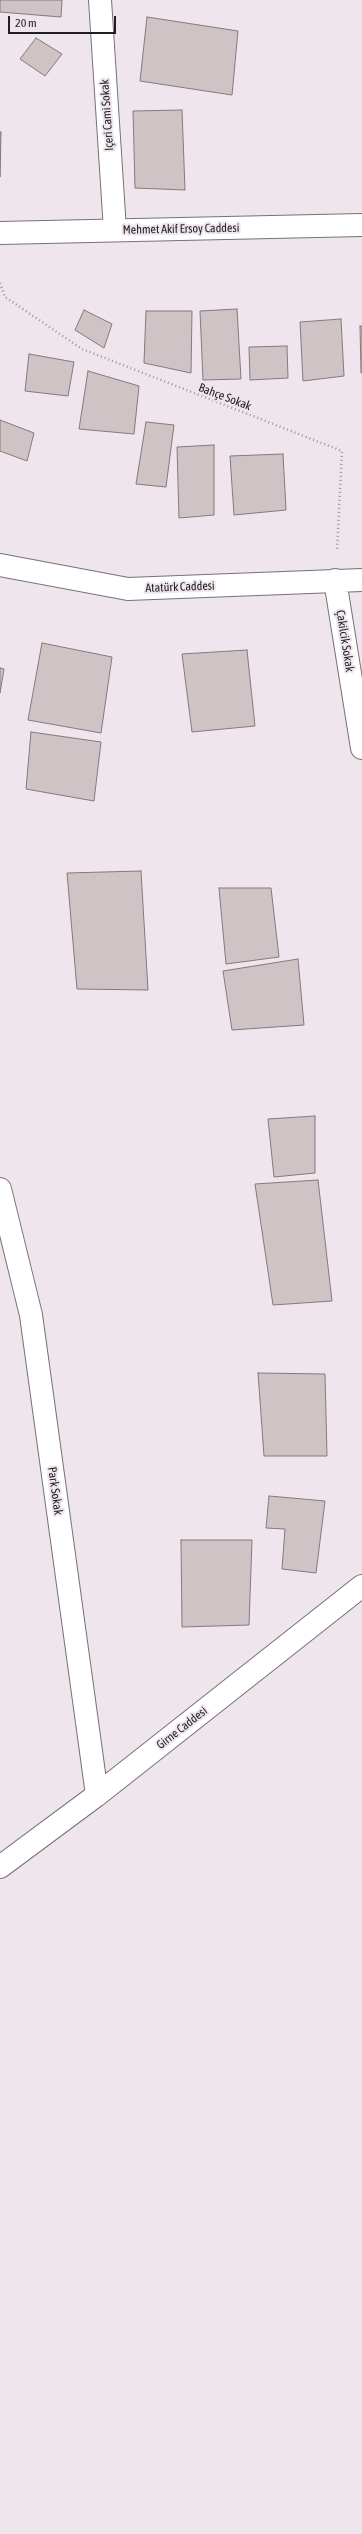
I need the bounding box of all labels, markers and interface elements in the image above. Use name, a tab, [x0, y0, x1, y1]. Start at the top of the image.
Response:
scale bar	[10, 8, 118, 34]
text: 20 m	[15, 16, 37, 30]
street label: Içeri Cami Sokak	[97, 79, 117, 151]
street label: Mehmet Akif Ersoy Caddesi	[122, 221, 240, 237]
street label: Bahçe Sokak	[197, 380, 253, 414]
street label: Atatürk Caddesi	[145, 579, 215, 595]
street label: Çakilcik Sokak	[333, 609, 357, 673]
street label: Park Sokak	[44, 1466, 66, 1516]
street label: Girne Caddesi	[154, 1704, 210, 1752]

